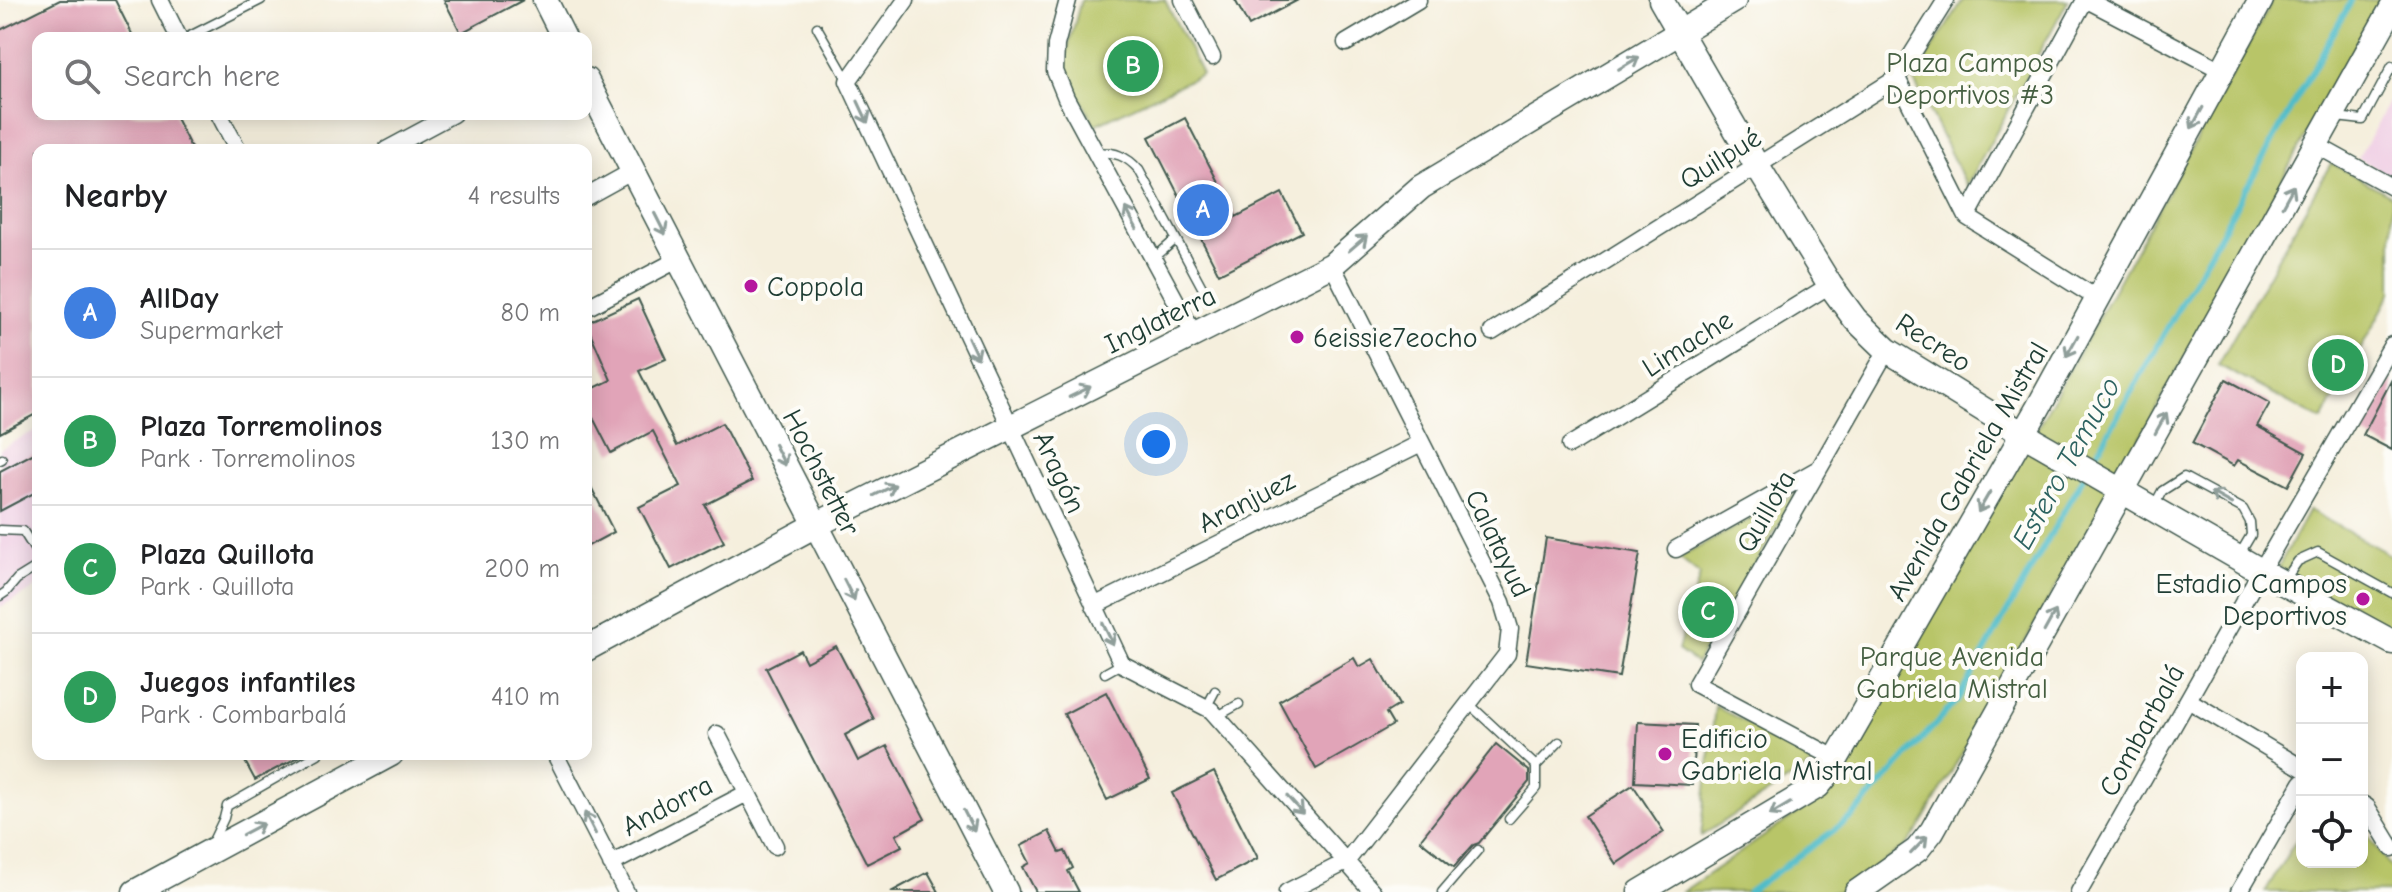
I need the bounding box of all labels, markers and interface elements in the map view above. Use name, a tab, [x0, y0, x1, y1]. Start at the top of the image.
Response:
search box	[32, 32, 592, 120]
pin: B	[1107, 36, 1159, 96]
park label: Plaza Campos Deportivos #3	[1886, 47, 2054, 111]
icon: search	[60, 54, 104, 98]
one-way arrow	[1617, 55, 1640, 71]
text: Search here	[124, 59, 280, 94]
one-way arrow	[856, 100, 871, 124]
one-way arrow	[2189, 105, 2205, 129]
street label: Quilpué	[1674, 121, 1767, 196]
text: Nearby	[64, 176, 167, 216]
pin: A	[1177, 180, 1229, 240]
text: 4 results	[468, 181, 560, 211]
one-way arrow	[2280, 185, 2296, 208]
one-way arrow	[1123, 207, 1138, 231]
one-way arrow	[653, 212, 669, 236]
one-way arrow	[1347, 234, 1367, 252]
place label: Coppola	[767, 271, 864, 303]
marker: Coppola	[742, 277, 760, 295]
street label: Inglaterra	[1100, 279, 1221, 360]
text: AllDay	[140, 281, 218, 316]
text: A	[83, 298, 97, 328]
text: 80 m	[501, 298, 560, 328]
street label: Limache	[1636, 304, 1739, 384]
street label: Recreo	[1890, 307, 1977, 379]
text: Supermarket	[140, 316, 283, 346]
place label: 6eissie7eocho	[1313, 322, 1478, 354]
marker: 6eissie7eocho	[1288, 328, 1306, 346]
one-way arrow	[2064, 334, 2080, 357]
one-way arrow	[966, 335, 981, 359]
pin: D	[2312, 335, 2364, 395]
street label: Avenida Gabriela Mistral	[1881, 336, 2055, 607]
water label: Estero Temuco	[2005, 371, 2128, 555]
one-way arrow	[1068, 384, 1092, 399]
street label: Hochstetter	[776, 404, 866, 541]
text: Plaza Torremolinos	[140, 409, 382, 444]
one-way arrow	[2153, 412, 2169, 435]
your location	[1136, 424, 1176, 464]
text: B	[82, 426, 98, 456]
text: 130 m	[491, 426, 560, 456]
street label: Aragón	[1026, 426, 1092, 518]
one-way arrow	[772, 443, 788, 467]
text: Park · Torremolinos	[140, 444, 355, 474]
street label: Aranjuez	[1193, 464, 1300, 540]
street label: Quillota	[1730, 465, 1802, 558]
one-way arrow	[873, 482, 897, 497]
street label: Calatayud	[1458, 485, 1538, 602]
one-way arrow	[1976, 489, 1991, 513]
one-way arrow	[2210, 489, 2233, 505]
text: Plaza Quillota	[140, 537, 315, 572]
text: C	[82, 554, 98, 584]
text: 200 m	[485, 554, 560, 584]
place label: Estadio Campos Deportivos	[2156, 568, 2347, 632]
text: Park · Quillota	[140, 572, 294, 602]
one-way arrow	[842, 578, 858, 602]
pin: C	[1682, 582, 1734, 642]
marker: Estadio Campos Deportivos	[2354, 590, 2372, 608]
one-way arrow	[2043, 610, 2058, 634]
one-way arrow	[1101, 621, 1116, 645]
park label: Parque Avenida Gabriela Mistral	[1856, 641, 2048, 705]
map controls	[2296, 652, 2368, 868]
button: +	[2296, 652, 2368, 724]
street label: Combarbalá	[2093, 659, 2191, 802]
text: Juegos infantiles	[140, 665, 356, 700]
text: D	[82, 682, 98, 712]
text: 410 m	[491, 682, 560, 712]
text: Park · Combarbalá	[140, 700, 347, 730]
place label: Edificio Gabriela Mistral	[1681, 723, 1873, 787]
button: −	[2296, 724, 2368, 796]
marker: Edificio Gabriela Mistral	[1656, 745, 1674, 763]
street label: Andorra	[617, 769, 718, 843]
one-way arrow	[1286, 794, 1304, 814]
button: locate	[2296, 796, 2368, 868]
one-way arrow	[1769, 801, 1792, 817]
one-way arrow	[962, 809, 977, 833]
one-way arrow	[582, 812, 598, 835]
one-way arrow	[240, 820, 264, 836]
one-way arrow	[1909, 836, 1928, 855]

